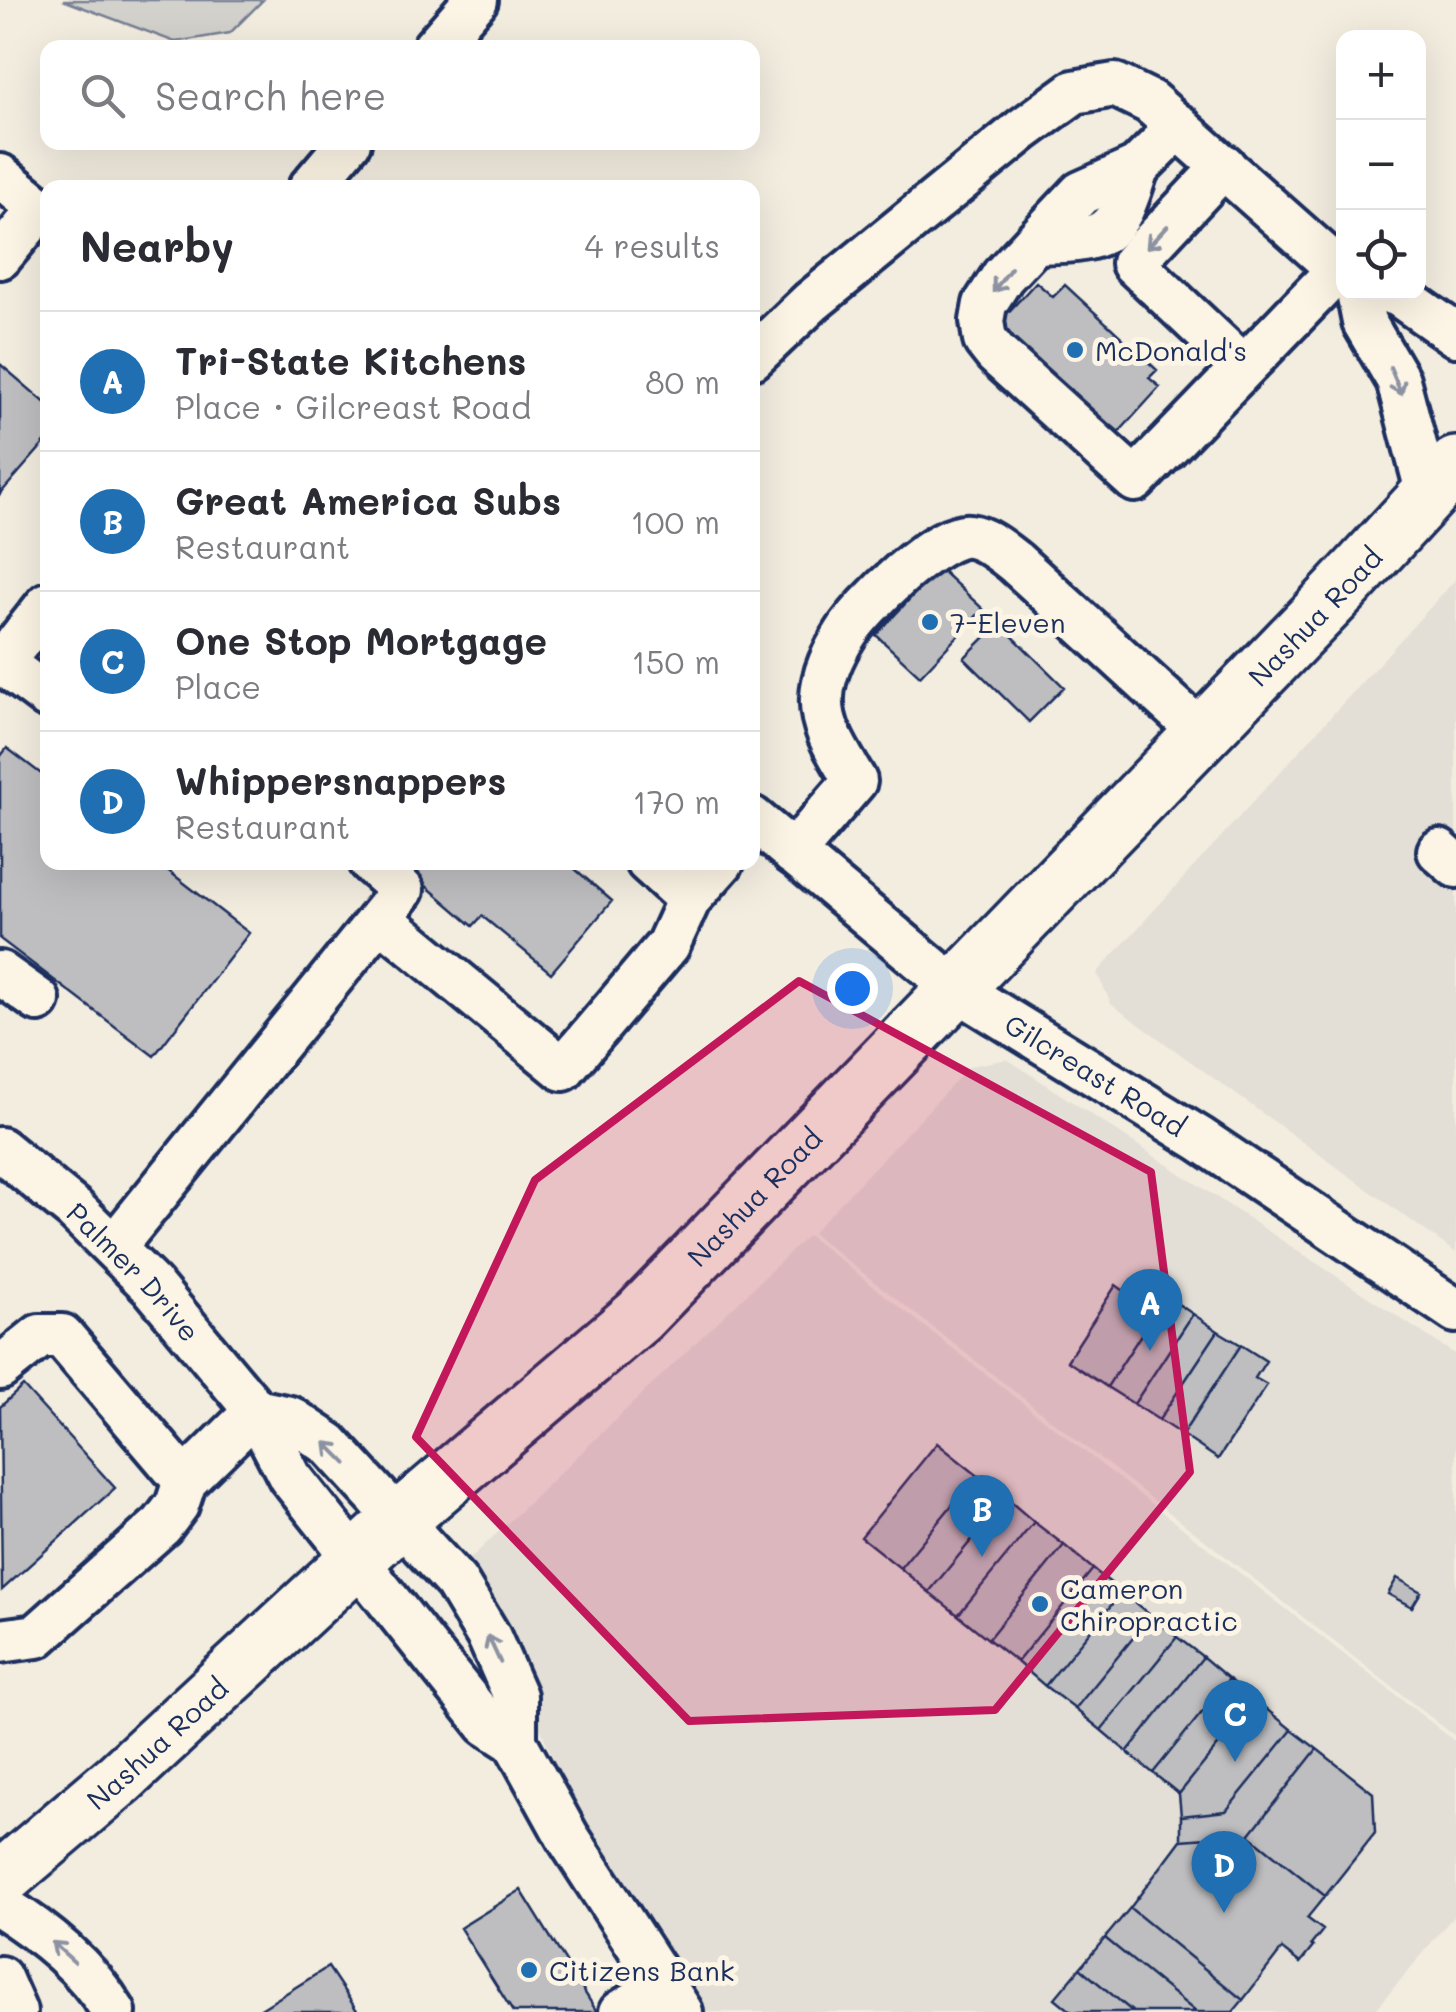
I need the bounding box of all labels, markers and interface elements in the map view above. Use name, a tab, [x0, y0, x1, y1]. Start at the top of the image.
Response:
map controls	[1336, 30, 1426, 300]
button: +	[1336, 30, 1426, 120]
search box	[40, 40, 760, 150]
icon: search	[75, 68, 130, 123]
text: Search here	[155, 70, 386, 120]
button: −	[1336, 120, 1426, 210]
button: locate	[1336, 210, 1426, 300]
text: Nearby	[80, 218, 234, 273]
text: 4 results	[584, 224, 720, 266]
one-way arrow	[1146, 224, 1169, 249]
one-way arrow	[992, 266, 1013, 293]
place label: McDonald's	[1095, 332, 1247, 368]
text: Tri-State Kitchens	[175, 335, 526, 385]
marker: McDonald's	[1064, 339, 1086, 361]
text: A	[101, 360, 124, 402]
text: 80 m	[645, 360, 720, 402]
one-way arrow	[1388, 365, 1406, 396]
text: Place · Gilcreast Road	[175, 385, 531, 427]
text: Great America Subs	[175, 475, 561, 525]
text: B	[102, 500, 123, 542]
text: 100 m	[630, 500, 720, 542]
text: Restaurant	[175, 525, 350, 567]
street label: Nashua Road	[1240, 539, 1390, 694]
place label: 7-Eleven	[950, 604, 1065, 640]
marker: 7-Eleven	[919, 611, 941, 633]
text: One Stop Mortgage	[175, 615, 547, 665]
text: C	[101, 640, 124, 682]
text: 150 m	[632, 640, 720, 682]
text: Place	[175, 665, 261, 707]
text: Whippersnappers	[175, 755, 506, 805]
text: D	[101, 780, 124, 822]
text: 170 m	[632, 780, 720, 822]
text: Restaurant	[175, 805, 350, 847]
your location	[827, 963, 878, 1014]
street label: Gilcreast Road	[998, 1005, 1193, 1144]
street label: Nashua Road	[679, 1120, 829, 1274]
street label: Palmer Drive	[60, 1194, 208, 1348]
pin: A	[1118, 1268, 1182, 1351]
one-way arrow	[324, 1441, 348, 1465]
pin: B	[950, 1474, 1014, 1557]
place label: Cameron Chiropractic	[1060, 1570, 1238, 1638]
marker: Cameron Chiropractic	[1029, 1593, 1051, 1615]
one-way arrow	[484, 1635, 503, 1665]
street label: Nashua Road	[79, 1670, 235, 1817]
pin: C	[1202, 1680, 1268, 1762]
pin: D	[1192, 1830, 1256, 1913]
one-way arrow	[51, 1942, 77, 1964]
place label: Citizens Bank	[549, 1952, 735, 1988]
marker: Citizens Bank	[518, 1959, 540, 1981]

